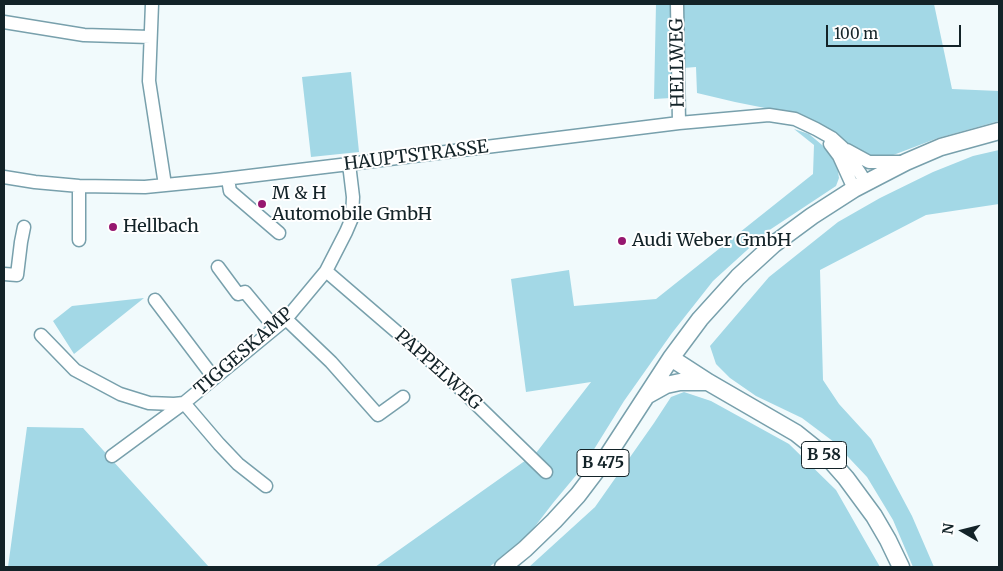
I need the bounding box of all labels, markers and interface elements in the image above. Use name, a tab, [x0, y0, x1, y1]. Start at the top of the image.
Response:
scale bar	[828, 15, 963, 47]
street label: HELLWEG	[666, 18, 690, 108]
text: 100 m	[834, 24, 878, 43]
street label: HAUPTSTRASSE	[342, 136, 490, 176]
place label: M & H Automobile GmbH	[272, 183, 432, 225]
marker: M & H Automobile GmbH	[256, 198, 268, 210]
place label: Hellbach	[123, 216, 199, 238]
marker: Hellbach	[107, 221, 119, 233]
place label: Audi Weber GmbH	[632, 230, 791, 252]
marker: Audi Weber GmbH	[616, 235, 628, 247]
street label: TIGGESKAMP	[190, 303, 298, 401]
street label: PAPPELWEG	[390, 325, 486, 415]
road number: B 58	[802, 442, 846, 468]
road number: B 475	[577, 449, 629, 476]
north arrow	[938, 506, 988, 556]
text: N	[938, 522, 958, 536]

